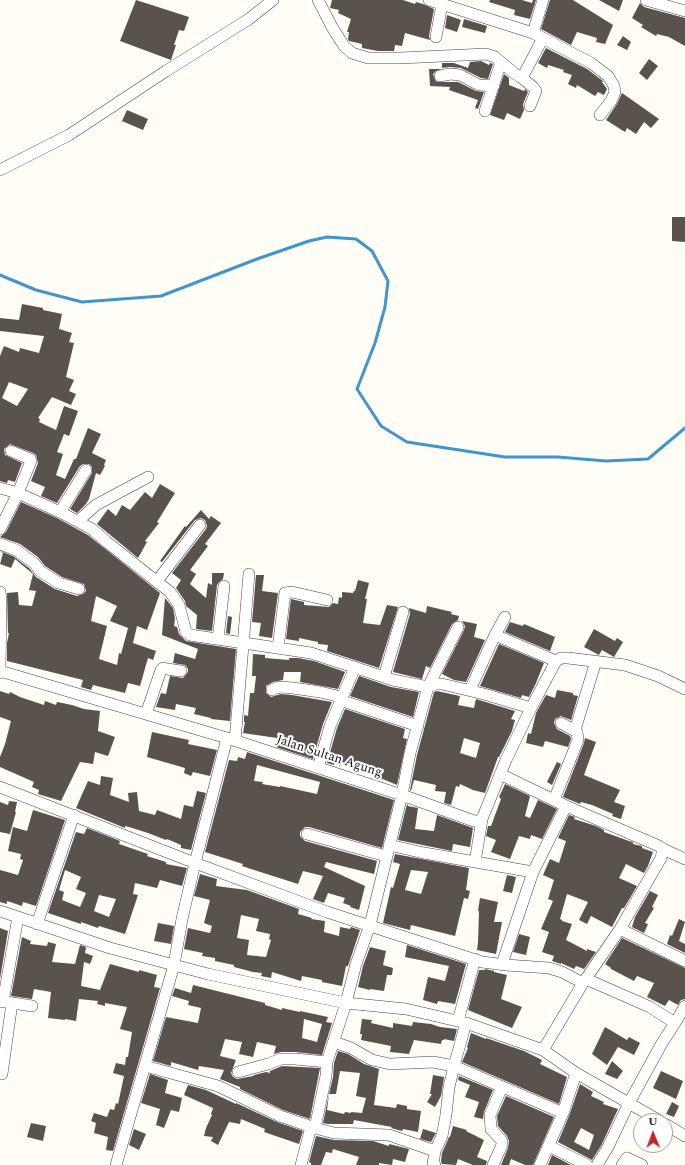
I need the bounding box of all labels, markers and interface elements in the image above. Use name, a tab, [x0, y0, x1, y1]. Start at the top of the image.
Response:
street label: Jalan Sultan Agung	[274, 733, 384, 781]
north arrow	[633, 1113, 673, 1153]
text: U	[648, 1113, 658, 1130]

